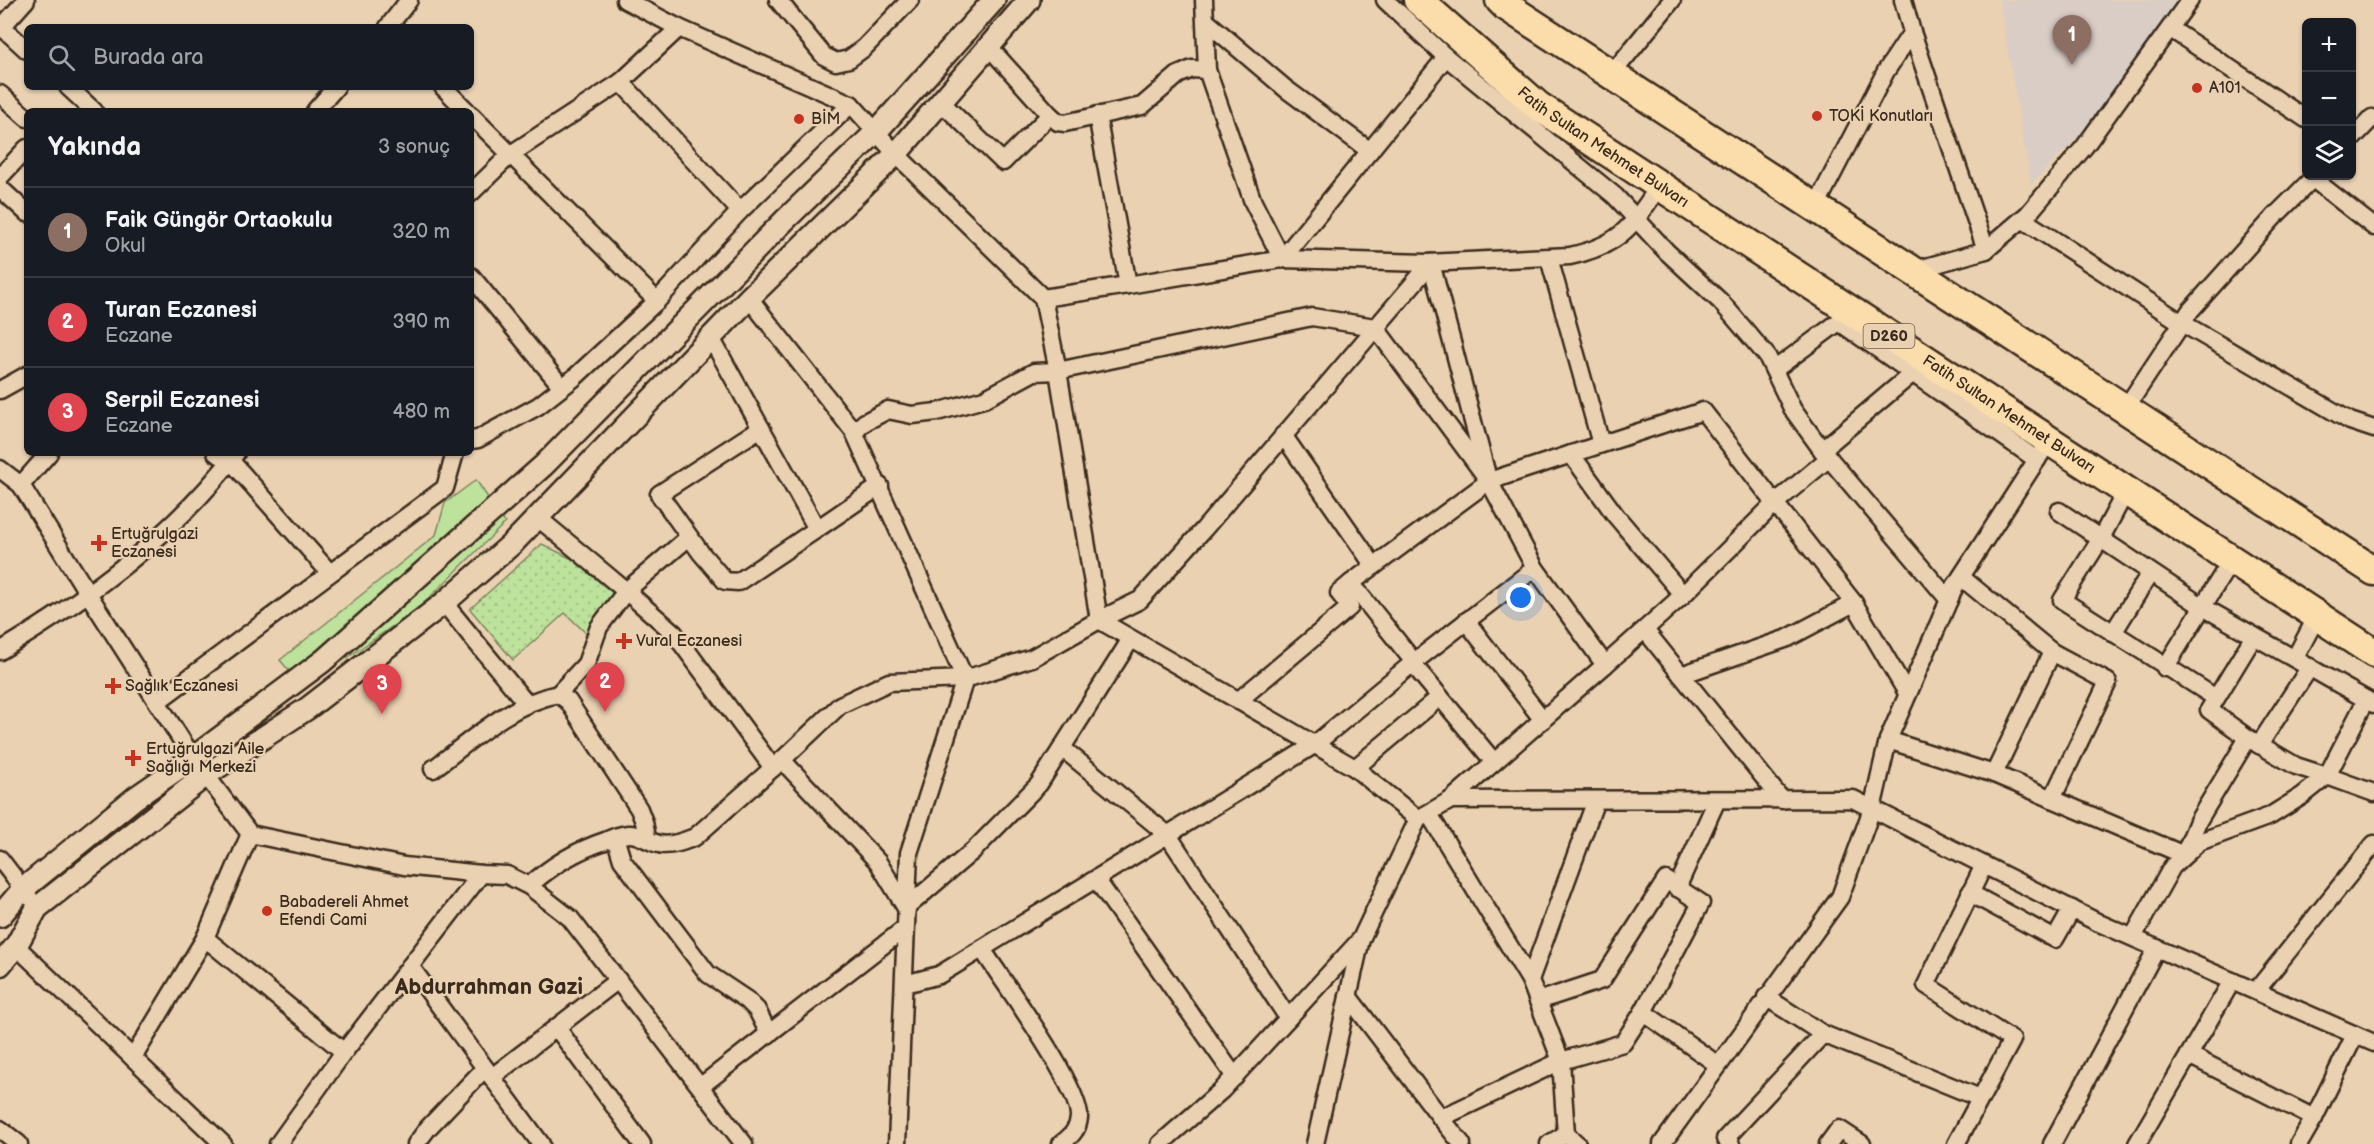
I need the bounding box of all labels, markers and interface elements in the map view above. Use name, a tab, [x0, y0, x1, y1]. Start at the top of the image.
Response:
pin: 1	[2052, 16, 2092, 65]
map controls	[2302, 18, 2356, 180]
button: +	[2302, 18, 2356, 72]
search box	[24, 24, 474, 90]
icon: search	[45, 41, 78, 74]
text: Burada ara	[93, 44, 204, 71]
button: −	[2302, 72, 2356, 126]
place label: A101	[2209, 79, 2241, 98]
marker: A101	[2190, 81, 2204, 95]
street label: Fatih Sultan Mehmet Bulvarı	[1513, 83, 1692, 211]
place label: TOKİ Konutları	[1829, 105, 1933, 126]
place label: BİM	[811, 108, 840, 129]
marker: TOKİ Konutları	[1810, 109, 1824, 123]
marker: BİM	[792, 112, 806, 126]
button: layers	[2302, 126, 2356, 180]
text: Yakında	[48, 132, 141, 163]
text: 3 sonuç	[378, 135, 450, 159]
text: Faik Güngör Ortaokulu	[105, 207, 333, 234]
text: 1	[63, 220, 72, 244]
text: 320 m	[392, 220, 450, 244]
text: Okul	[105, 234, 146, 258]
text: Turan Eczanesi	[105, 297, 257, 324]
text: 2	[62, 310, 73, 334]
text: 390 m	[392, 310, 450, 334]
text: Eczane	[105, 324, 173, 348]
road number: D260	[1864, 324, 1914, 348]
street label: Fatih Sultan Mehmet Bulvarı	[1919, 351, 2099, 478]
text: Serpil Eczanesi	[105, 387, 259, 414]
text: 3	[62, 400, 73, 424]
text: 480 m	[392, 400, 450, 424]
text: Eczane	[105, 414, 173, 438]
place label: Ertuğrulgazi Eczanesi	[111, 525, 199, 562]
marker: Ertuğrulgazi Eczanesi	[92, 536, 106, 550]
your location	[1506, 583, 1535, 612]
place label: Vural Eczanesi	[636, 632, 743, 651]
marker: Vural Eczanesi	[617, 634, 631, 648]
pin: 2	[586, 662, 624, 712]
pin: 3	[362, 664, 401, 714]
place label: Sağlık Eczanesi	[125, 677, 238, 696]
marker: Sağlık Eczanesi	[106, 679, 120, 693]
place label: Ertuğrulgazi Aile Sağlığı Merkezi	[146, 740, 265, 777]
marker: Ertuğrulgazi Aile Sağlığı Merkezi	[124, 749, 142, 767]
place label: Babadereli Ahmet Efendi Cami	[279, 893, 409, 930]
marker: Babadereli Ahmet Efendi Cami	[260, 904, 274, 918]
district label: Abdurrahman Gazi	[394, 974, 583, 1001]

